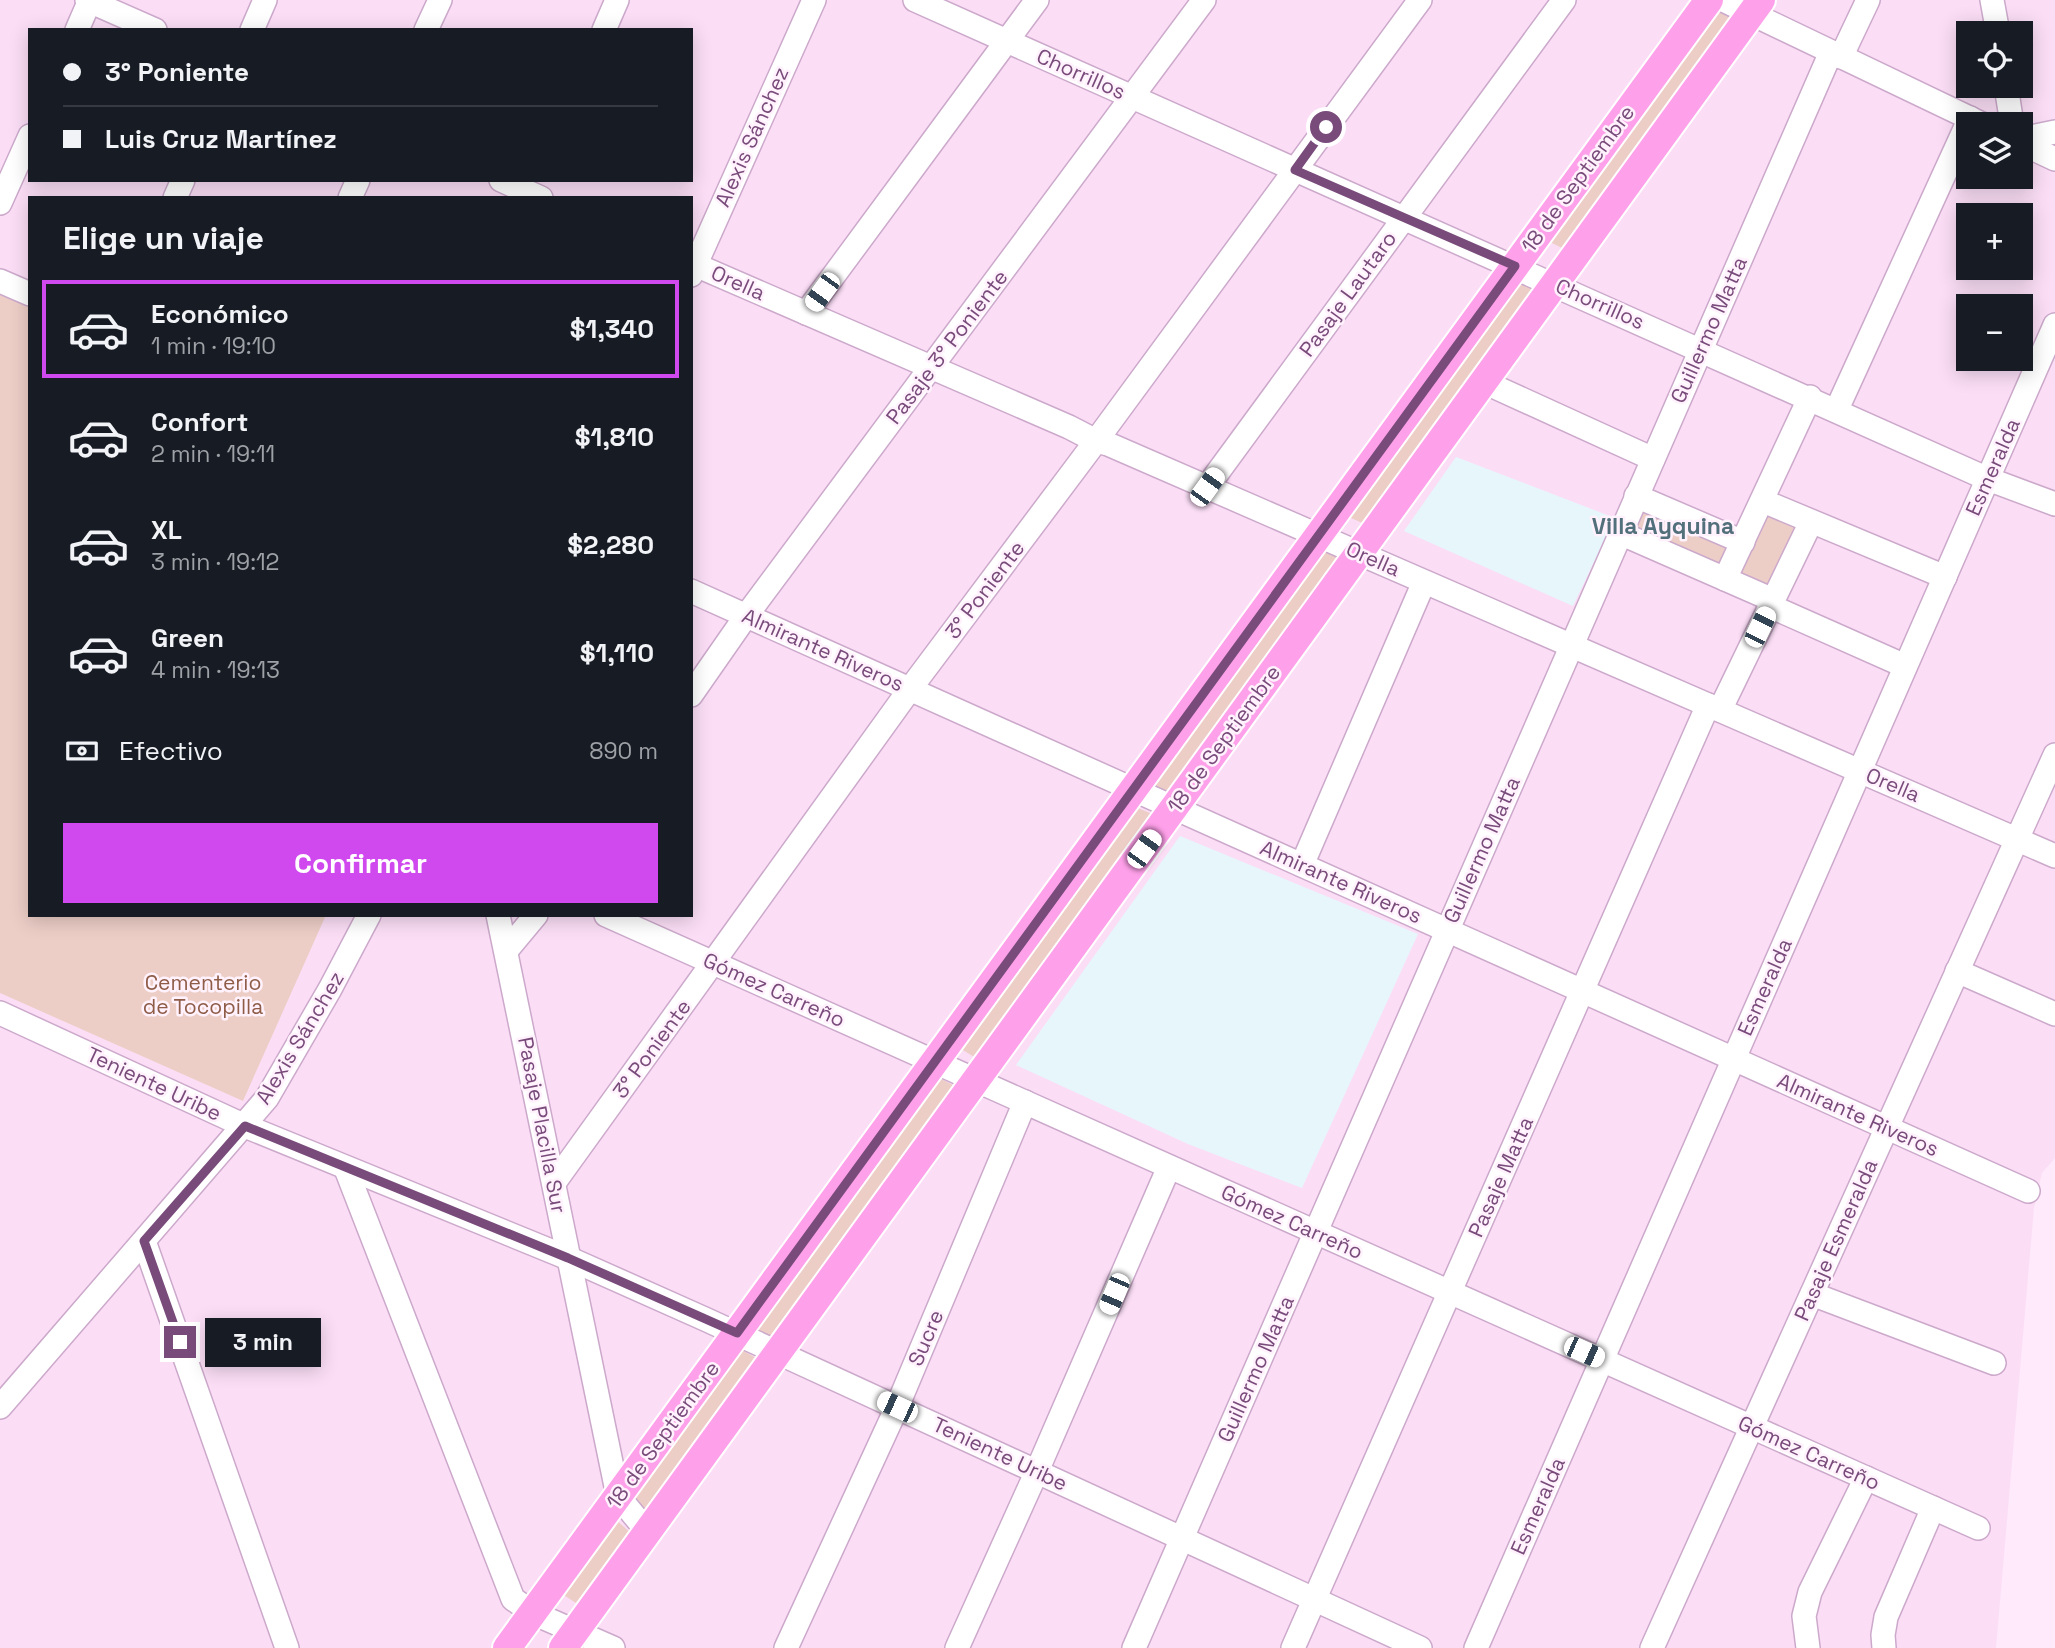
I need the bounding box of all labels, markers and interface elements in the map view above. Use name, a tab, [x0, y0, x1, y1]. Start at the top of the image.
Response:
map controls	[1956, 21, 2033, 371]
button: locate	[1956, 21, 2033, 98]
street label: Chorrillos	[1032, 42, 1130, 105]
text: 3° Poniente	[105, 55, 249, 89]
street label: Alexis Sánchez	[709, 63, 794, 211]
street label: 18 de Septiembre	[1515, 100, 1640, 258]
route start	[1310, 111, 1342, 143]
button: layers	[1956, 112, 2033, 189]
text: Luis Cruz Martínez	[105, 122, 337, 156]
button: +	[1956, 203, 2033, 280]
text: Elige un viaje	[63, 218, 264, 258]
street label: Pasaje Lautaro	[1293, 226, 1402, 362]
street label: Guillermo Matta	[1664, 252, 1753, 407]
street label: Orella	[707, 259, 769, 306]
street label: Pasaje 3° Poniente	[880, 264, 1014, 429]
car	[802, 269, 843, 315]
street label: Chorrillos	[1551, 272, 1649, 335]
button: −	[1956, 294, 2033, 371]
text: Económico	[151, 297, 289, 331]
icon: car	[67, 298, 130, 361]
text: $1,340	[570, 312, 654, 346]
text: 1 min · 19:10	[151, 331, 276, 361]
text: Confort	[151, 405, 248, 439]
icon: car	[67, 406, 130, 469]
street label: Esmeralda	[1959, 414, 2026, 520]
text: $1,810	[575, 420, 654, 454]
text: 2 min · 19:11	[151, 439, 275, 469]
car	[1187, 464, 1228, 510]
district label: Villa Ayquina	[1592, 511, 1734, 541]
text: XL	[151, 513, 182, 547]
icon: car	[67, 514, 130, 577]
text: $2,280	[567, 528, 654, 562]
street label: 3° Poniente	[939, 535, 1030, 644]
street label: Orella	[1342, 535, 1404, 582]
text: 3 min · 19:12	[151, 547, 279, 577]
street label: Almirante Riveros	[738, 602, 908, 697]
car	[1742, 604, 1779, 650]
text: Green	[151, 621, 224, 655]
icon: car	[67, 622, 130, 685]
text: $1,110	[580, 636, 654, 670]
text: 4 min · 19:13	[151, 655, 280, 685]
street label: 18 de Septiembre	[1161, 660, 1286, 818]
icon: cash	[63, 732, 101, 770]
text: Efectivo	[119, 734, 223, 768]
text: 890 m	[589, 736, 658, 766]
street label: Orella	[1862, 761, 1924, 808]
street label: Guillermo Matta	[1437, 772, 1526, 927]
button: Confirmar	[63, 823, 658, 903]
car	[1124, 826, 1165, 872]
street label: Almirante Riveros	[1256, 834, 1426, 929]
street label: Esmeralda	[1731, 934, 1798, 1040]
street label: Gómez Carreño	[699, 946, 849, 1033]
street label: Alexis Sánchez	[249, 966, 350, 1109]
park label: Cementerio de Tocopilla	[143, 969, 263, 1020]
street label: 3° Poniente	[607, 994, 697, 1104]
street label: Pasaje Placilla Sur	[512, 1034, 573, 1215]
street label: Teniente Uribe	[82, 1040, 226, 1127]
street label: Almirante Riveros	[1773, 1067, 1943, 1162]
street label: Pasaje Matta	[1462, 1112, 1539, 1241]
street label: Pasaje Esmeralda	[1788, 1155, 1883, 1325]
street label: Gómez Carreño	[1217, 1178, 1367, 1265]
car	[1097, 1271, 1132, 1317]
street label: Guillermo Matta	[1211, 1291, 1300, 1446]
street label: Sucre	[902, 1306, 949, 1370]
callout: 3 min	[204, 1318, 320, 1366]
route end	[164, 1326, 196, 1358]
text: 3 min	[233, 1327, 293, 1357]
car	[1561, 1334, 1608, 1370]
street label: 18 de Septiembre	[600, 1356, 725, 1514]
car	[874, 1389, 921, 1425]
street label: Gómez Carreño	[1734, 1409, 1884, 1496]
street label: Teniente Uribe	[928, 1410, 1072, 1497]
street label: Esmeralda	[1504, 1453, 1571, 1559]

